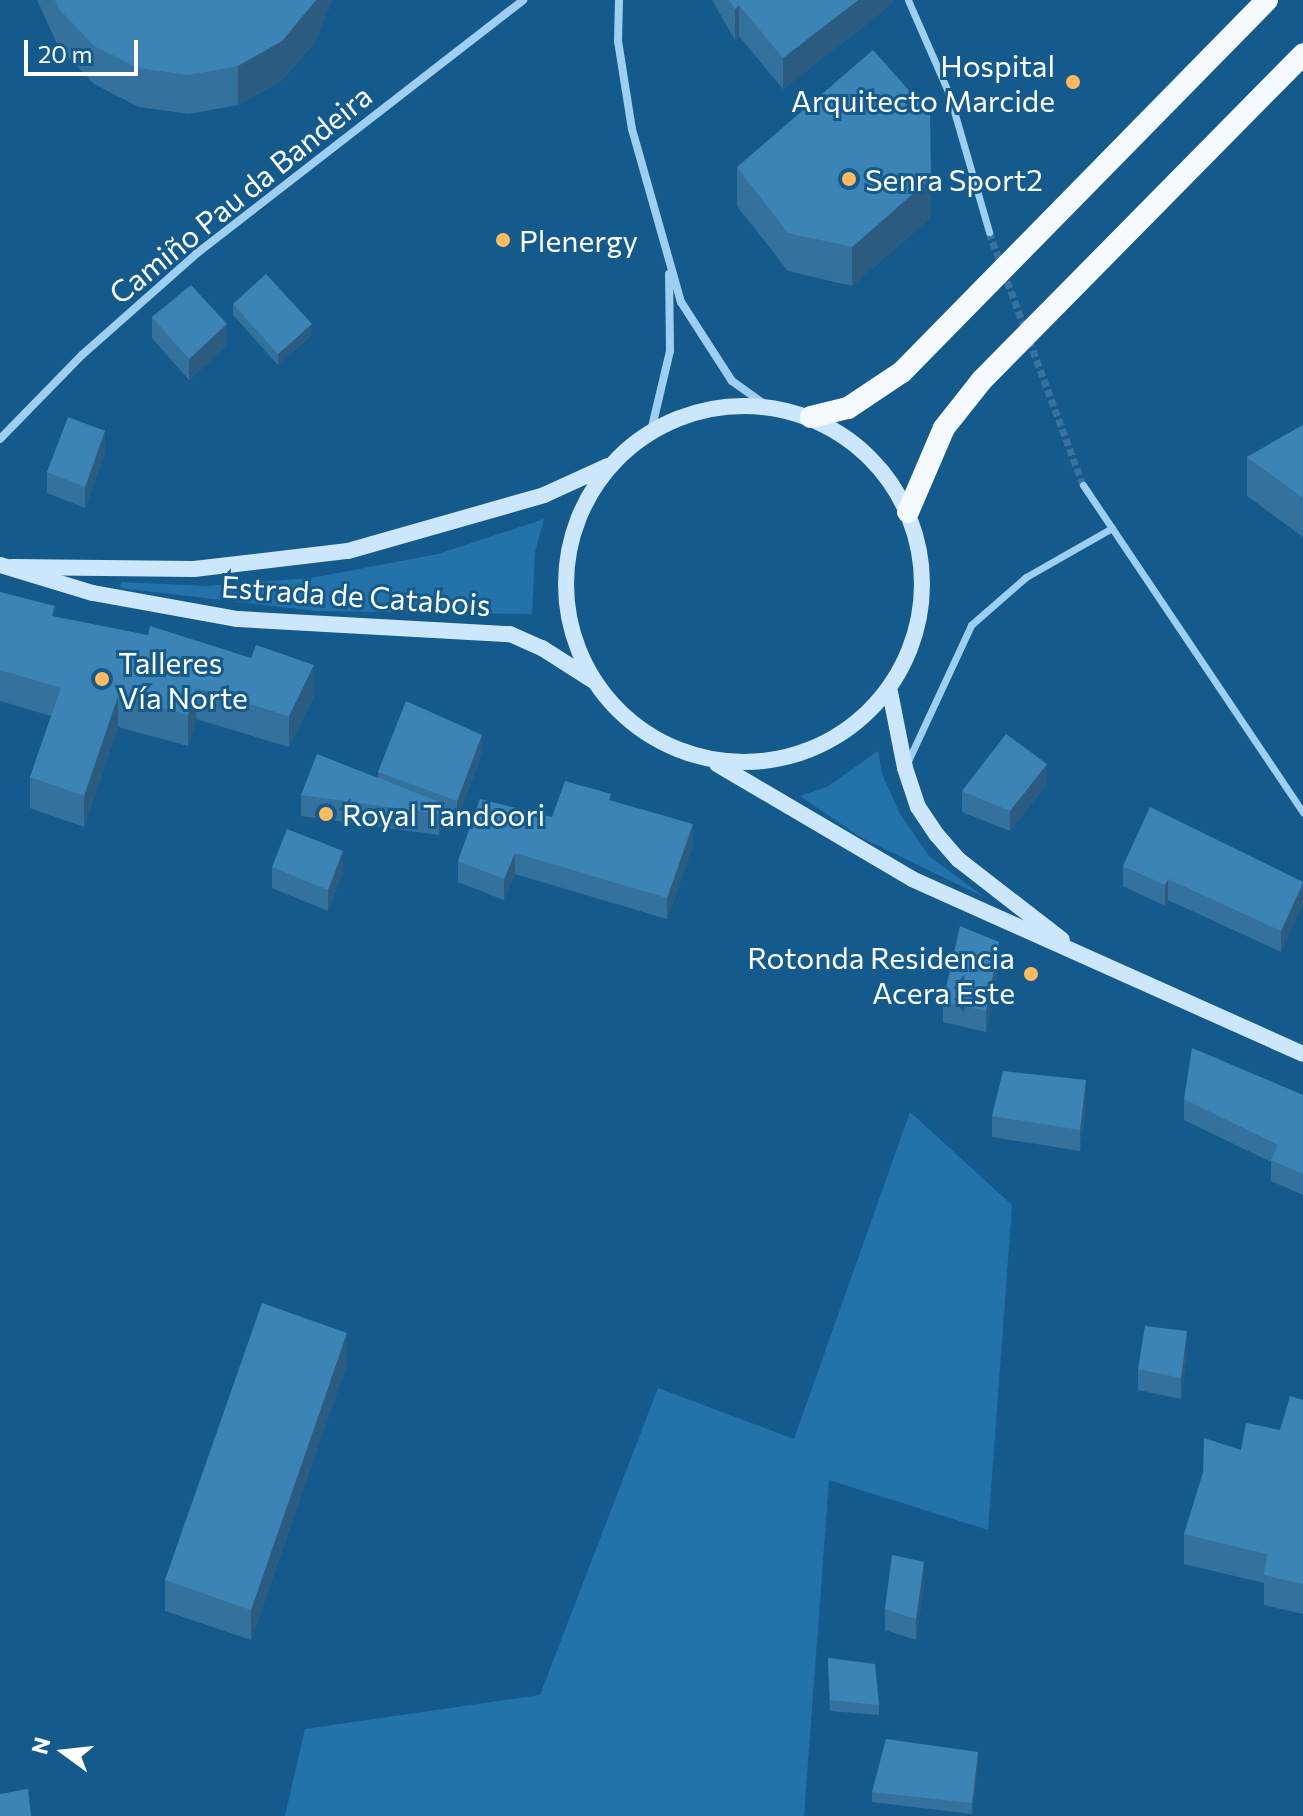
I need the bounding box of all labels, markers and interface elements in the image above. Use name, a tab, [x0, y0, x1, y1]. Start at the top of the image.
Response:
scale bar	[28, 24, 142, 74]
text: 20 m	[38, 39, 92, 68]
place label: Hospital Arquitecto Marcide	[791, 47, 1055, 118]
marker: Hospital Arquitecto Marcide	[1062, 71, 1084, 93]
street label: Camiño Pau da Bandeira	[102, 77, 378, 311]
place label: Senra Sport2	[865, 161, 1043, 197]
marker: Senra Sport2	[840, 170, 858, 188]
place label: Plenergy	[519, 222, 638, 258]
marker: Plenergy	[494, 231, 512, 249]
street label: Estrada de Catabois	[220, 568, 492, 622]
place label: Talleres Vía Norte	[118, 644, 248, 714]
marker: Talleres Vía Norte	[93, 670, 111, 688]
place label: Royal Tandoori	[342, 796, 545, 832]
marker: Royal Tandoori	[317, 805, 335, 823]
place label: Rotonda Residencia Acera Este	[747, 939, 1015, 1010]
marker: Rotonda Residencia Acera Este	[1022, 965, 1040, 983]
north arrow	[24, 1712, 104, 1792]
text: N	[25, 1734, 56, 1757]

